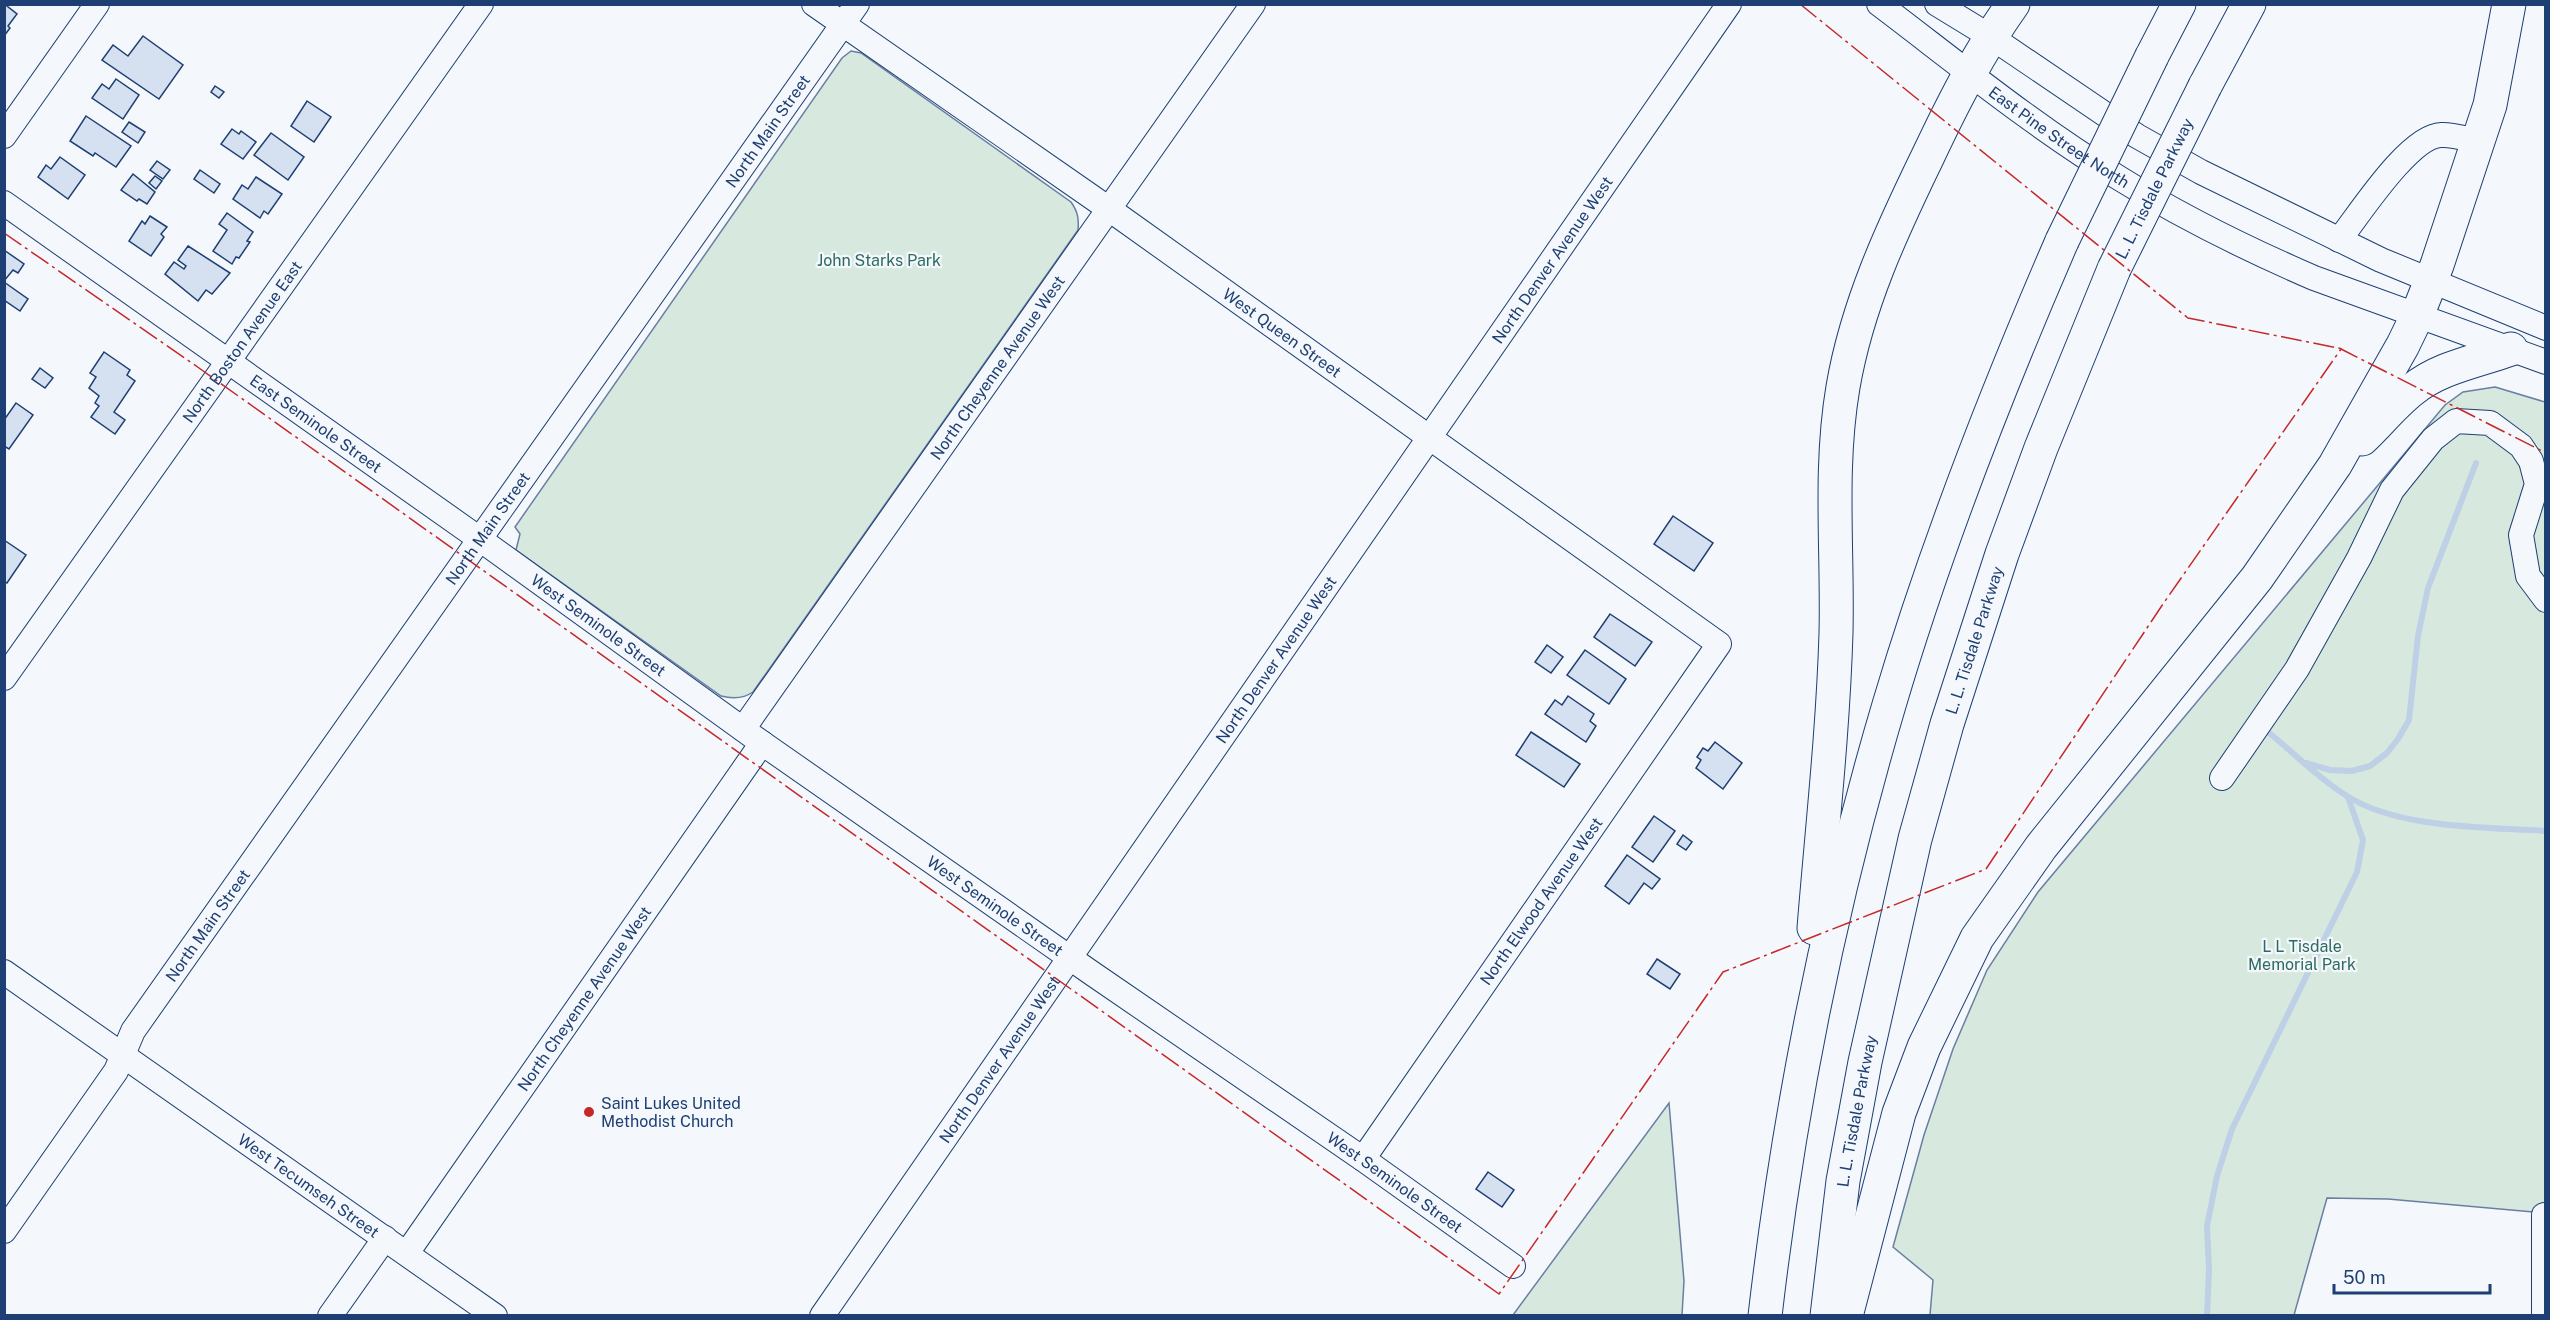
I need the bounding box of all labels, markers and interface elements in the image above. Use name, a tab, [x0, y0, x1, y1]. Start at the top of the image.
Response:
street label: North Main Street	[722, 71, 814, 191]
street label: East Pine Street North	[1985, 82, 2133, 192]
street label: L. L. Tisdale Parkway	[2112, 115, 2198, 262]
street label: North Denver Avenue West	[1488, 173, 1617, 347]
park label: John Starks Park	[817, 251, 941, 270]
street label: North Boston Avenue East	[179, 257, 306, 427]
street label: North Cheyenne Avenue West	[926, 272, 1069, 463]
street label: West Queen Street	[1219, 284, 1345, 382]
street label: East Seminole Street	[246, 371, 385, 477]
street label: North Main Street	[442, 468, 534, 588]
street label: L. L. Tisdale Parkway	[1942, 563, 2008, 717]
street label: West Seminole Street	[527, 570, 669, 680]
street label: North Denver Avenue West	[1212, 573, 1341, 747]
street label: North Elwood Avenue West	[1476, 814, 1607, 989]
street label: West Seminole Street	[923, 852, 1067, 960]
street label: North Main Street	[162, 866, 254, 986]
street label: North Cheyenne Avenue West	[514, 903, 655, 1095]
park label: L L Tisdale Memorial Park	[2248, 937, 2356, 974]
street label: North Denver Avenue West	[935, 972, 1064, 1147]
street label: L. L. Tisdale Parkway	[1833, 1033, 1881, 1188]
place label: Saint Lukes United Methodist Church	[601, 1094, 741, 1131]
marker: Saint Lukes United Methodist Church	[582, 1105, 596, 1119]
street label: West Seminole Street	[1323, 1128, 1466, 1237]
street label: West Tecumseh Street	[234, 1130, 383, 1242]
scale bar	[2334, 1257, 2490, 1295]
text: 50 m	[2343, 1267, 2386, 1288]

